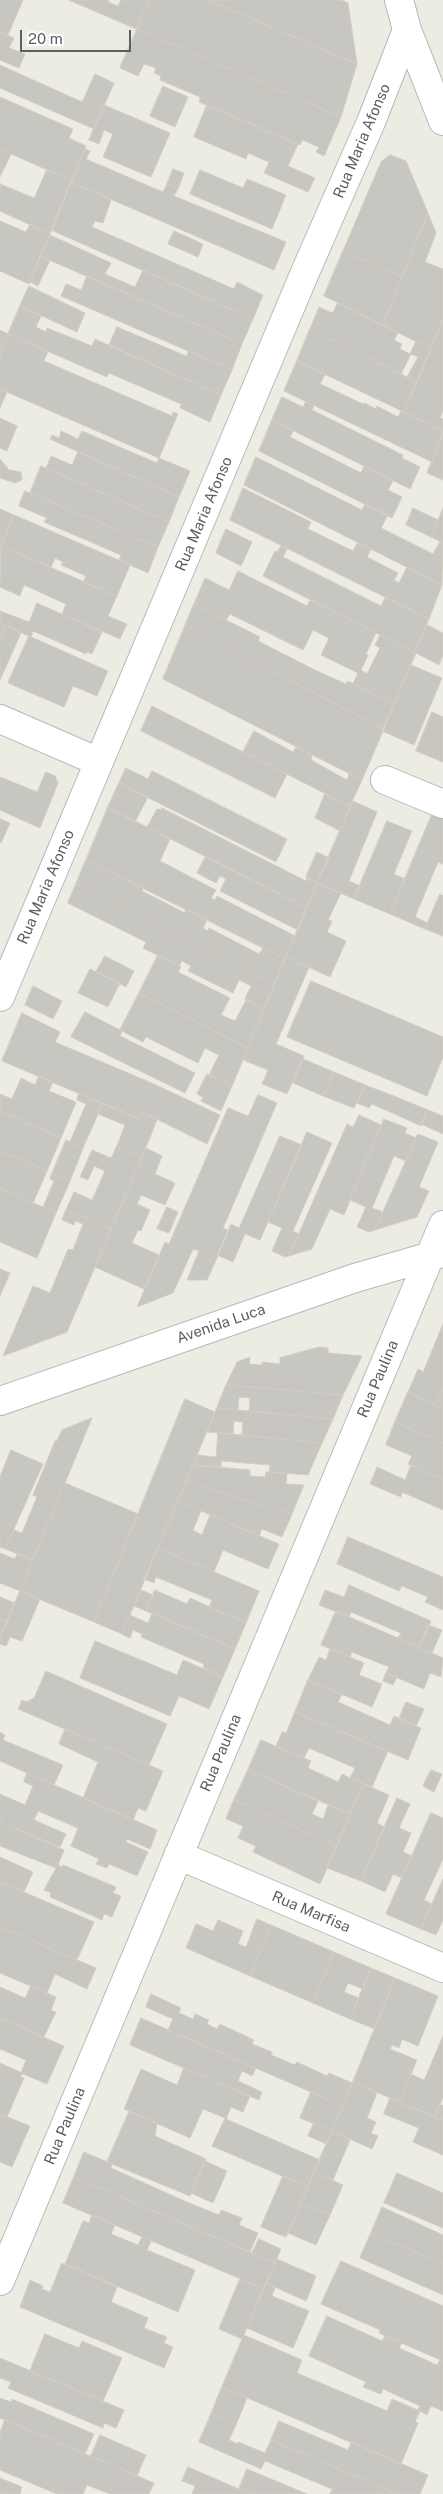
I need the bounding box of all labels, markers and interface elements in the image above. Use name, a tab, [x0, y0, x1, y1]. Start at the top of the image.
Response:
scale bar	[22, 20, 134, 52]
text: 20 m	[28, 30, 63, 47]
street label: Rua Maria Afonso	[330, 81, 394, 201]
street label: Rua Maria Afonso	[172, 454, 236, 574]
street label: Rua Maria Afonso	[14, 827, 78, 947]
street label: Avenida Luca	[174, 1300, 268, 1348]
street label: Rua Paulina	[354, 1338, 402, 1420]
street label: Rua Paulina	[197, 1712, 245, 1794]
street label: Rua Marfisa	[269, 1887, 353, 1937]
street label: Rua Paulina	[41, 2085, 89, 2167]

